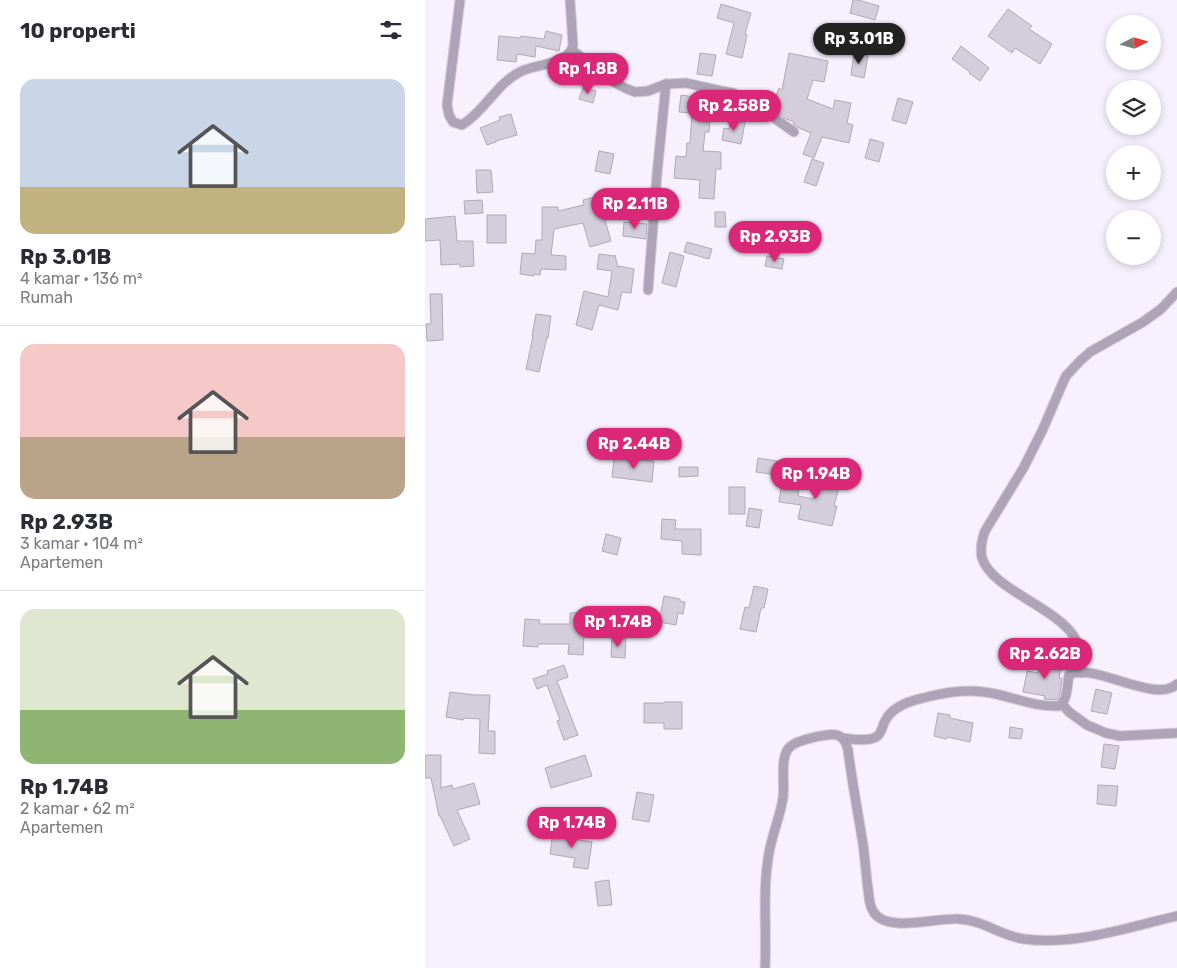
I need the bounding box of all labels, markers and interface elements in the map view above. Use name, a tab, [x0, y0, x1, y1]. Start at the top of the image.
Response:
north arrow	[1106, 15, 1161, 70]
map controls	[1106, 15, 1161, 265]
icon: filters	[377, 16, 405, 44]
text: 10 properti	[20, 18, 136, 43]
pin: Rp 3.01B	[807, 22, 911, 65]
text: Rp 3.01B	[824, 29, 894, 48]
pin: Rp 1.8B	[542, 52, 634, 95]
text: Rp 1.8B	[558, 59, 618, 78]
button: layers	[1106, 80, 1161, 135]
pin: Rp 2.58B	[682, 90, 786, 132]
text: Rp 2.58B	[698, 96, 770, 115]
icon: home	[168, 111, 258, 201]
button: +	[1106, 145, 1161, 200]
pin: Rp 2.11B	[583, 188, 687, 230]
text: Rp 2.11B	[602, 194, 668, 213]
button: −	[1106, 210, 1161, 265]
pin: Rp 2.93B	[723, 220, 827, 263]
text: Rp 2.93B	[740, 227, 810, 246]
text: Rp 3.01B	[20, 244, 111, 269]
text: 4 kamar · 136 m²	[20, 269, 142, 288]
text: Rumah	[20, 288, 73, 307]
icon: home	[168, 377, 258, 467]
pin: Rp 2.44B	[582, 428, 686, 470]
text: Rp 2.44B	[598, 434, 670, 453]
pin: Rp 1.94B	[764, 458, 868, 500]
text: Rp 1.94B	[782, 464, 850, 483]
text: Rp 2.93B	[20, 509, 113, 534]
text: 3 kamar · 104 m²	[20, 534, 143, 553]
text: Apartemen	[20, 553, 103, 572]
pin: Rp 1.74B	[566, 606, 670, 648]
text: Rp 1.74B	[584, 612, 652, 631]
pin: Rp 2.62B	[993, 638, 1097, 680]
icon: home	[168, 642, 258, 732]
text: Rp 2.62B	[1009, 644, 1081, 663]
text: Rp 1.74B	[20, 774, 108, 799]
text: 2 kamar · 62 m²	[20, 799, 135, 818]
pin: Rp 1.74B	[520, 806, 624, 849]
text: Rp 1.74B	[538, 813, 606, 832]
text: Apartemen	[20, 818, 103, 837]

